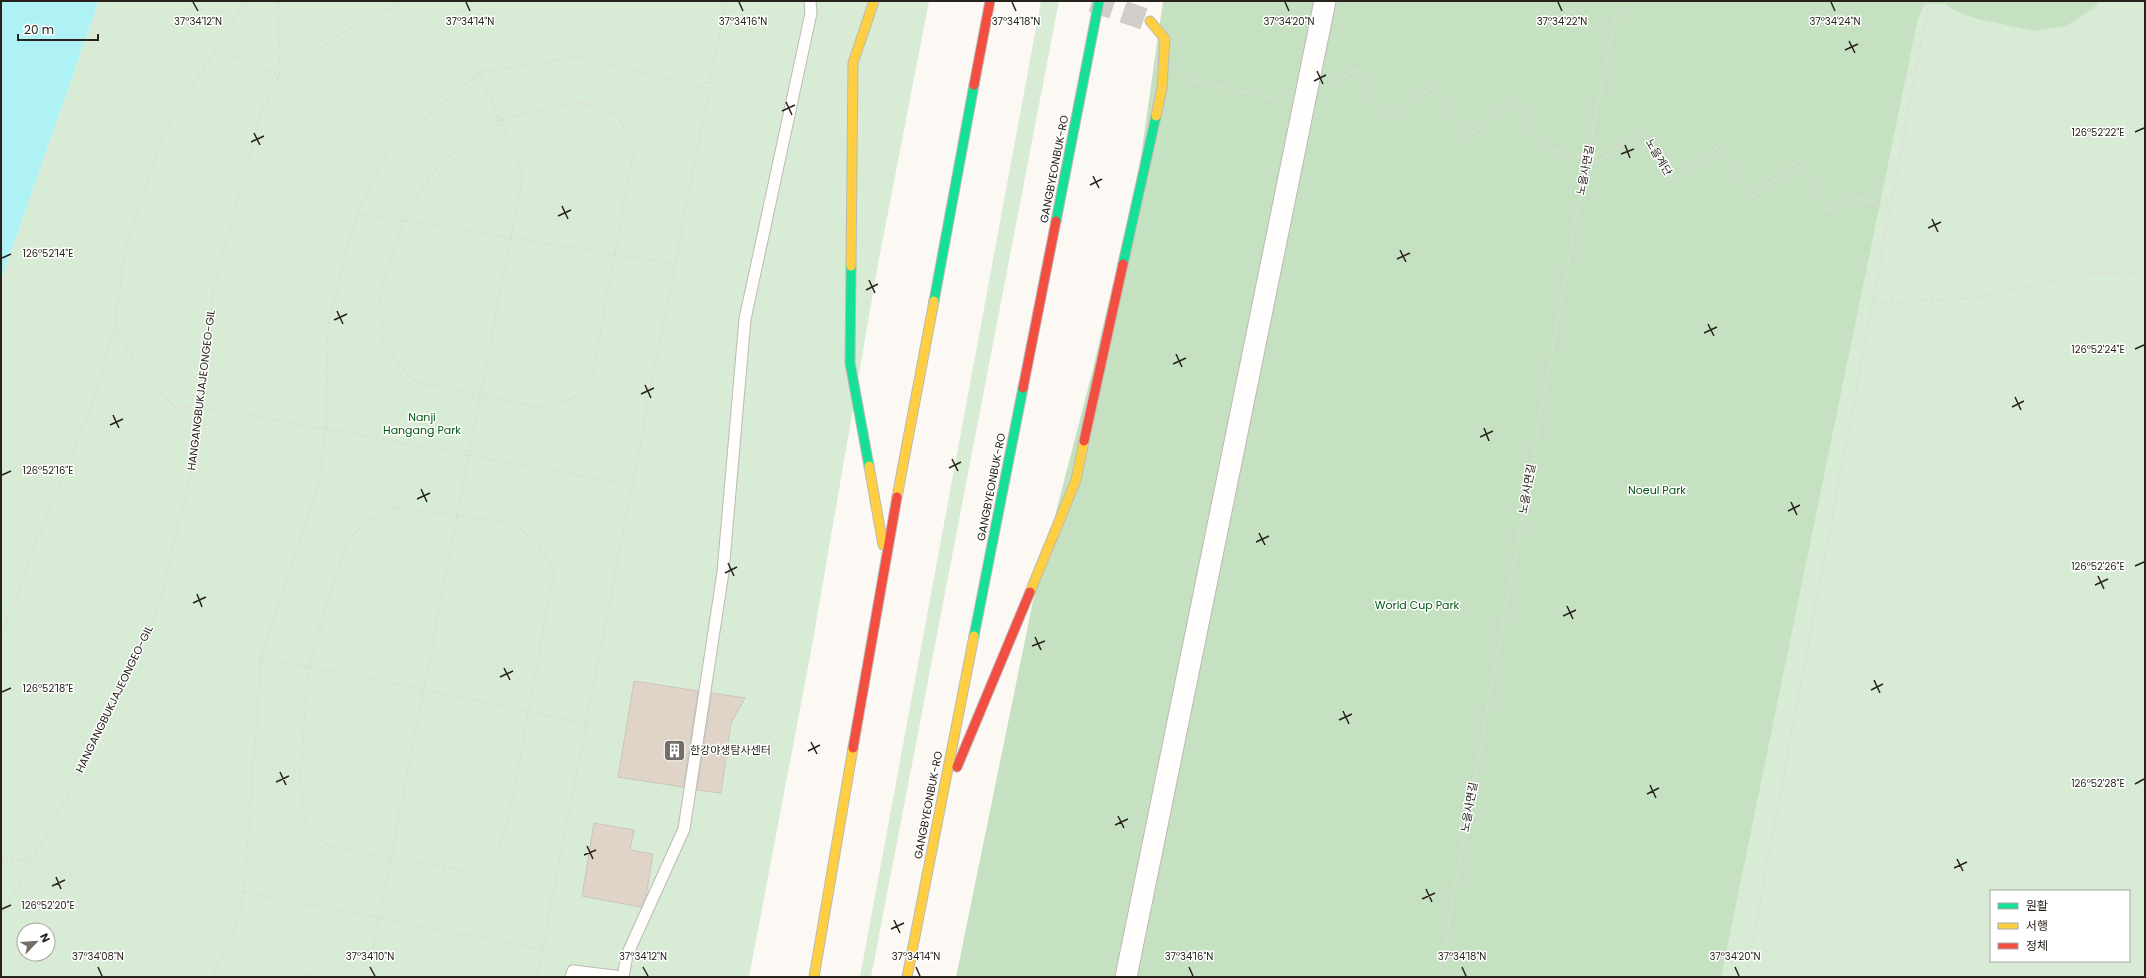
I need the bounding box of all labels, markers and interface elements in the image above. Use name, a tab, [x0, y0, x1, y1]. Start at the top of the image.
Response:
text: 37°34'12"N	[174, 14, 222, 29]
text: 37°34'14"N	[446, 14, 494, 29]
text: 37°34'16"N	[719, 14, 767, 29]
text: 37°34'18"N	[992, 14, 1040, 29]
text: 37°34'20"N	[1263, 14, 1315, 29]
text: 37°34'22"N	[1537, 14, 1587, 29]
text: 37°34'24"N	[1809, 14, 1861, 29]
scale bar	[18, 16, 98, 42]
text: 20 m	[24, 21, 54, 38]
street label: GANGBYEONBUK-RO	[1036, 113, 1072, 224]
text: 126°52'22"E	[2072, 125, 2124, 140]
street label: 노을계단	[1642, 136, 1676, 178]
street label: 노을사면길	[1572, 144, 1598, 196]
text: 126°52'14"E	[23, 246, 73, 261]
street label: HANGANGBUKJAJEONGEO-GIL	[183, 308, 219, 471]
text: 126°52'24"E	[2071, 342, 2125, 357]
park label: Nanji Hangang Park	[383, 409, 461, 438]
street label: GANGBYEONBUK-RO	[973, 431, 1009, 542]
text: 126°52'16"E	[23, 463, 73, 478]
street label: 노을사면길	[1515, 463, 1539, 515]
park label: Noeul Park	[1628, 482, 1686, 498]
text: 126°52'26"E	[2071, 559, 2125, 574]
park label: World Cup Park	[1375, 597, 1460, 613]
street label: HANGANGBUKJAJEONGEO-GIL	[71, 623, 157, 775]
text: 126°52'18"E	[23, 681, 73, 696]
building icon: 한강야생탐사센터	[662, 737, 688, 763]
place label: 한강야생탐사센터	[690, 742, 771, 758]
street label: GANGBYEONBUK-RO	[910, 749, 946, 860]
text: 126°52'28"E	[2071, 776, 2125, 791]
street label: 노을사면길	[1457, 781, 1481, 833]
legend	[1990, 890, 2130, 962]
text: 원활	[2026, 897, 2048, 914]
text: 126°52'20"E	[21, 898, 75, 913]
text: 서행	[2026, 917, 2048, 934]
north arrow	[16, 922, 56, 962]
text: N	[36, 931, 54, 945]
text: 정체	[2026, 937, 2048, 954]
text: 37°34'08"N	[72, 949, 124, 964]
text: 37°34'10"N	[346, 949, 394, 964]
text: 37°34'12"N	[619, 949, 667, 964]
text: 37°34'14"N	[892, 949, 940, 964]
text: 37°34'16"N	[1165, 949, 1213, 964]
text: 37°34'18"N	[1438, 949, 1486, 964]
text: 37°34'20"N	[1709, 949, 1761, 964]

